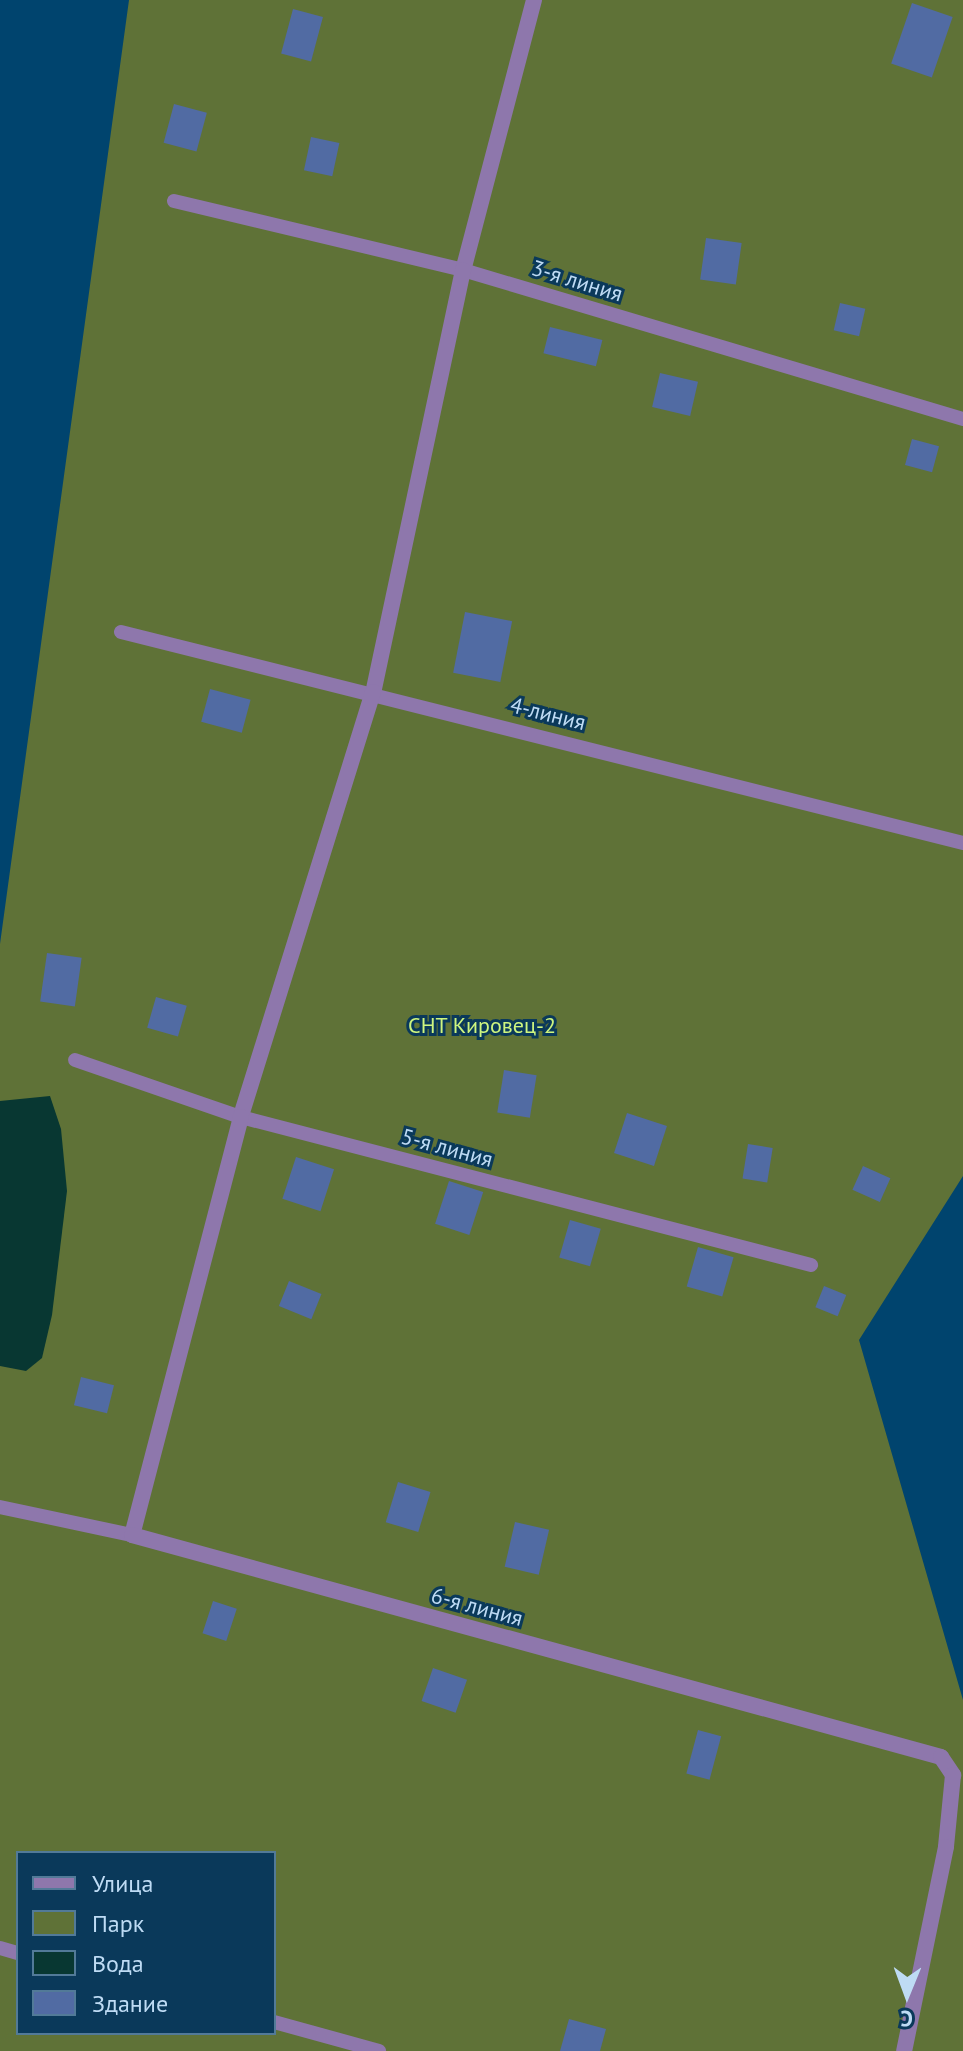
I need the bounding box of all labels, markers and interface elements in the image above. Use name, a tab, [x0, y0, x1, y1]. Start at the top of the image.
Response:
street label: 3-я линия	[528, 255, 626, 307]
street label: 4-линия	[508, 692, 588, 736]
park label: СНТ Кировец-2	[408, 1013, 556, 1039]
street label: 5-я линия	[398, 1123, 496, 1173]
street label: 6-я линия	[428, 1582, 526, 1632]
legend	[16, 1851, 276, 2035]
text: Улица	[92, 1868, 153, 1899]
text: Парк	[92, 1908, 144, 1939]
text: Вода	[92, 1948, 144, 1979]
north arrow	[867, 1955, 947, 2035]
text: Здание	[92, 1988, 168, 2019]
text: С	[900, 2005, 913, 2033]

